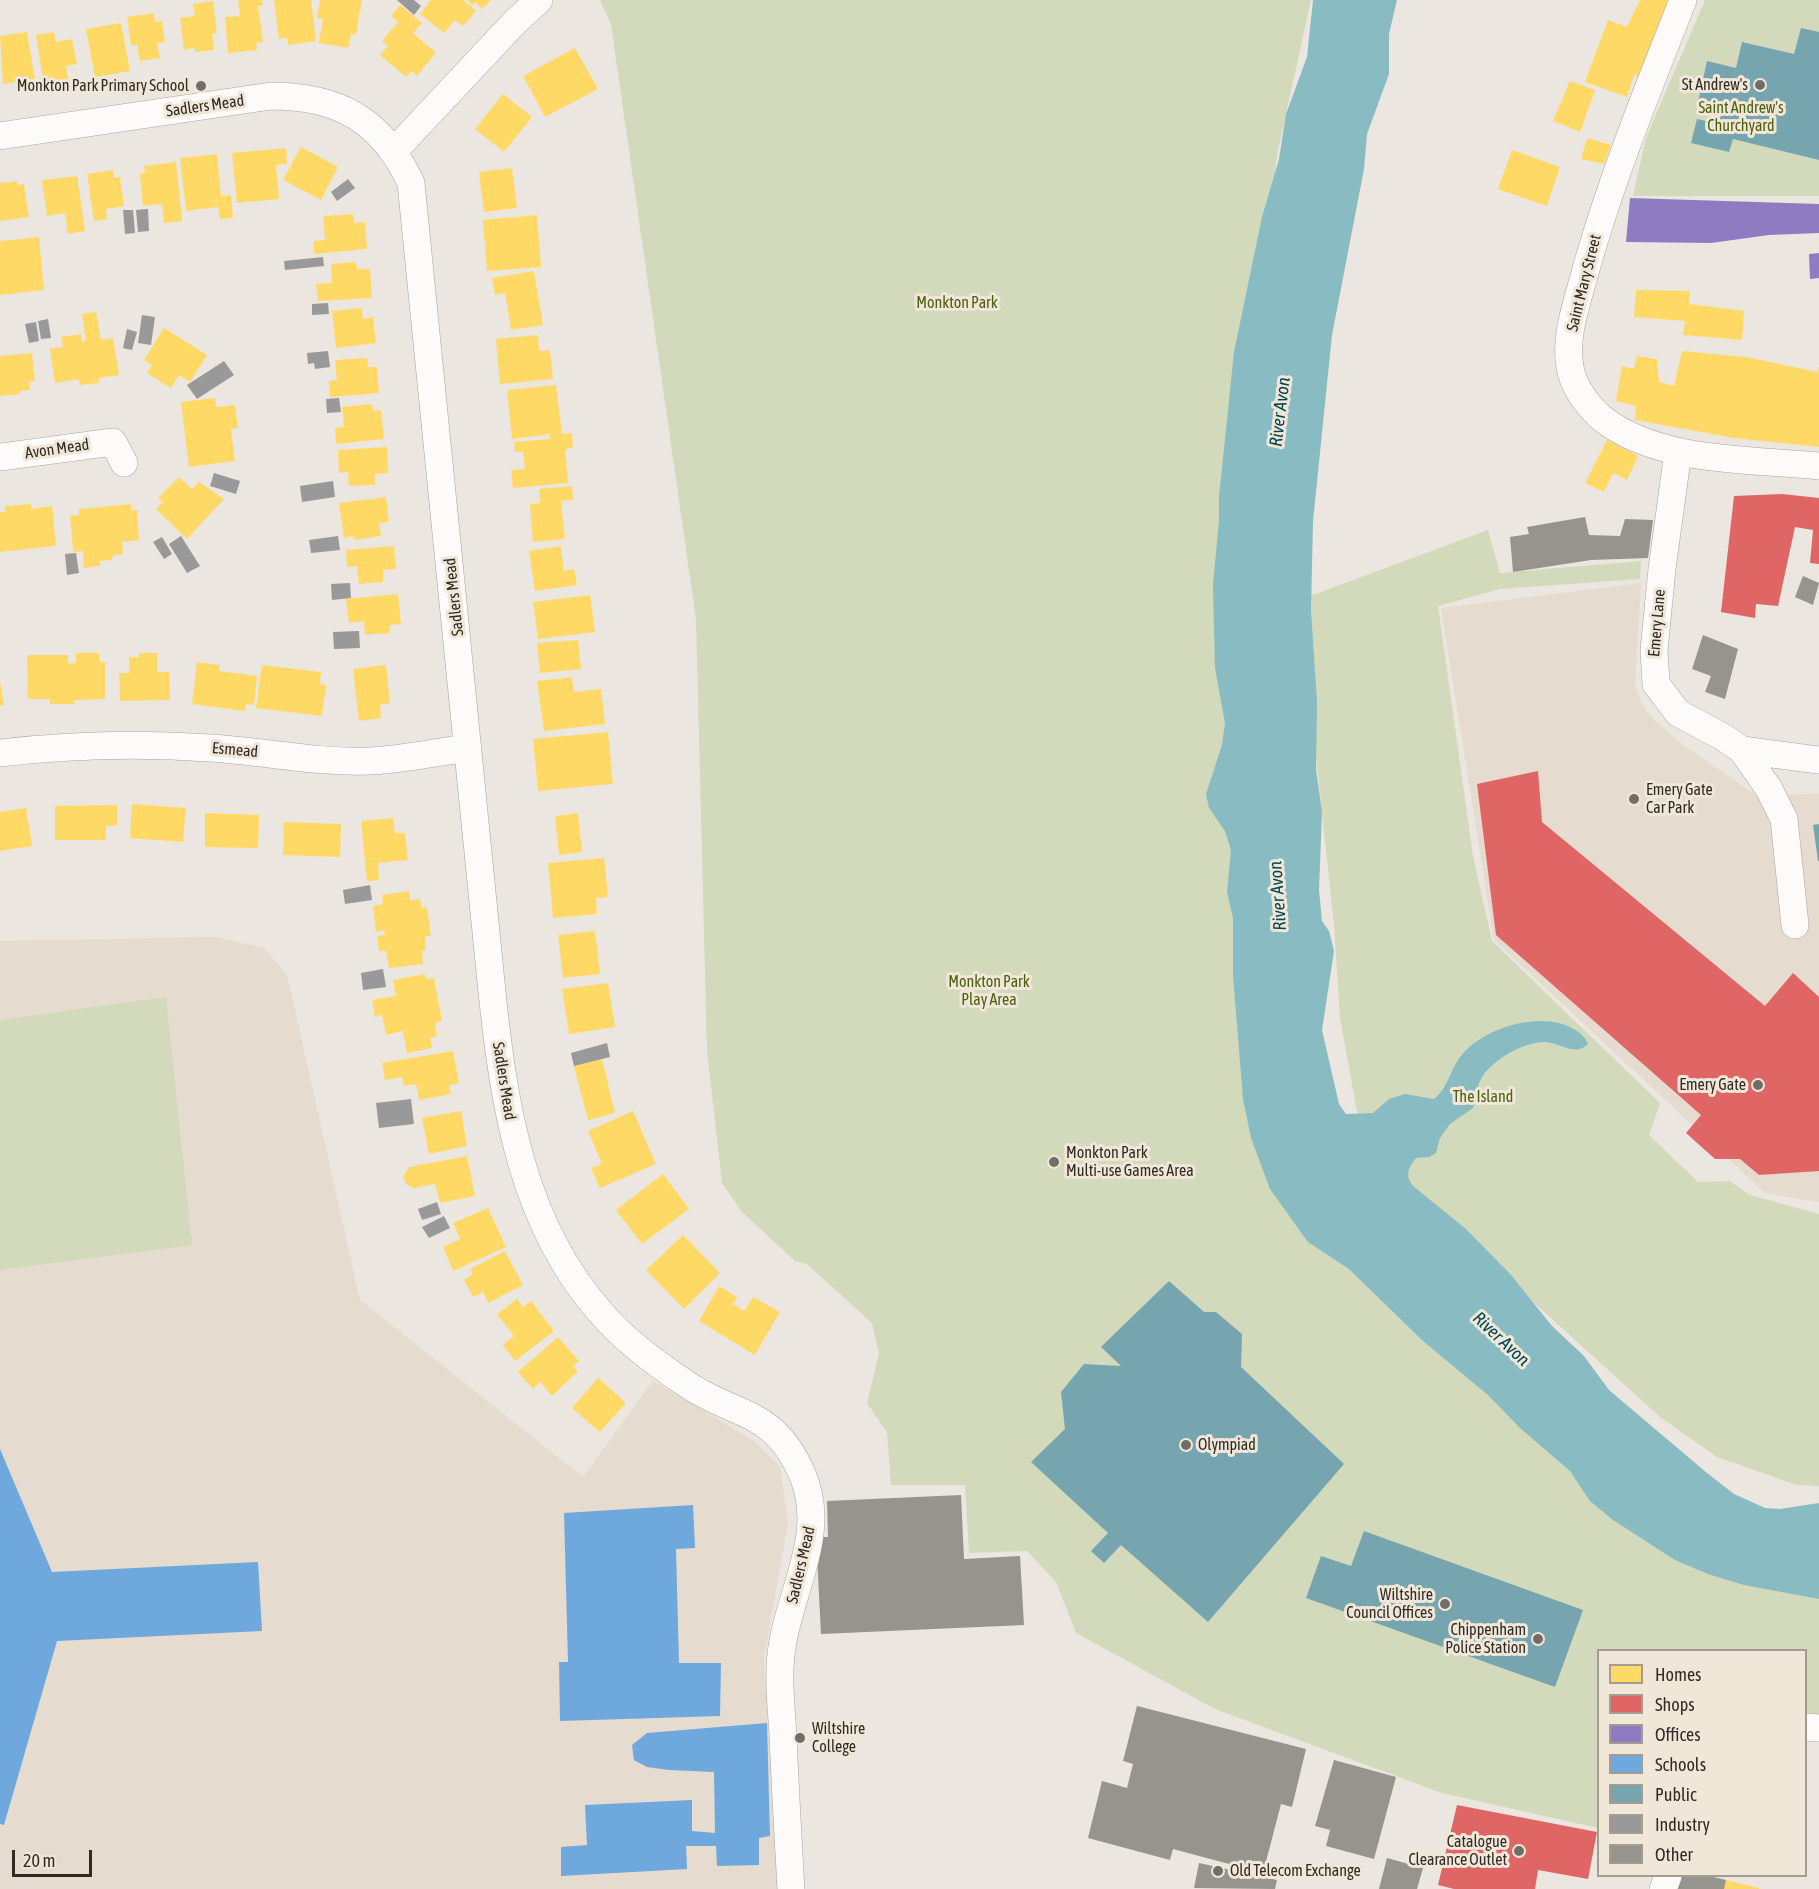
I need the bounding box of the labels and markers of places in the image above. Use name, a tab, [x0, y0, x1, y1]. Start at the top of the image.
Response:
place label: St Andrew's	[1682, 75, 1748, 95]
place label: Monkton Park Primary School	[17, 76, 189, 96]
marker: St Andrew's	[1753, 78, 1767, 92]
marker: Monkton Park Primary School	[194, 79, 208, 93]
place label: Emery Gate Car Park	[1646, 780, 1713, 818]
marker: Emery Gate Car Park	[1627, 792, 1641, 806]
place label: Emery Gate	[1679, 1075, 1746, 1095]
marker: Emery Gate	[1751, 1078, 1765, 1092]
place label: Monkton Park Multi-use Games Area	[1066, 1143, 1194, 1181]
marker: Monkton Park Multi-use Games Area	[1047, 1155, 1061, 1169]
place label: Olympiad	[1198, 1435, 1256, 1455]
marker: Olympiad	[1179, 1438, 1193, 1452]
place label: Wiltshire Council Offices	[1346, 1585, 1433, 1623]
marker: Wiltshire Council Offices	[1438, 1597, 1452, 1611]
place label: Chippenham Police Station	[1445, 1620, 1526, 1658]
marker: Chippenham Police Station	[1531, 1632, 1545, 1646]
place label: Wiltshire College	[812, 1719, 865, 1757]
marker: Wiltshire College	[793, 1731, 807, 1745]
place label: Catalogue Clearance Outlet	[1408, 1832, 1507, 1870]
marker: Catalogue Clearance Outlet	[1512, 1844, 1526, 1858]
place label: Old Telecom Exchange	[1230, 1861, 1361, 1881]
marker: Old Telecom Exchange	[1211, 1864, 1225, 1878]

